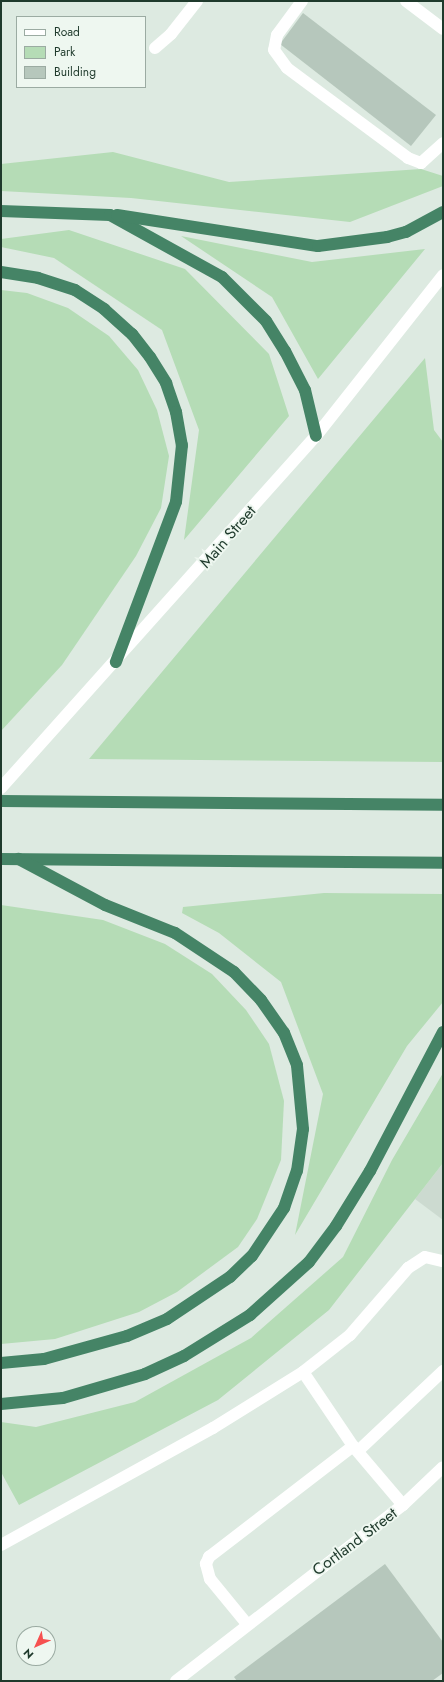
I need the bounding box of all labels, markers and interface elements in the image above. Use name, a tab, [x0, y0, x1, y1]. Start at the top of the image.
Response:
legend	[16, 16, 146, 88]
text: Road	[54, 23, 80, 41]
text: Park	[54, 43, 75, 61]
text: Building	[54, 63, 96, 81]
street label: Main Street	[196, 502, 260, 572]
street label: Cortland Street	[309, 1504, 401, 1580]
north arrow	[16, 1626, 56, 1666]
text: N	[19, 1645, 37, 1663]

